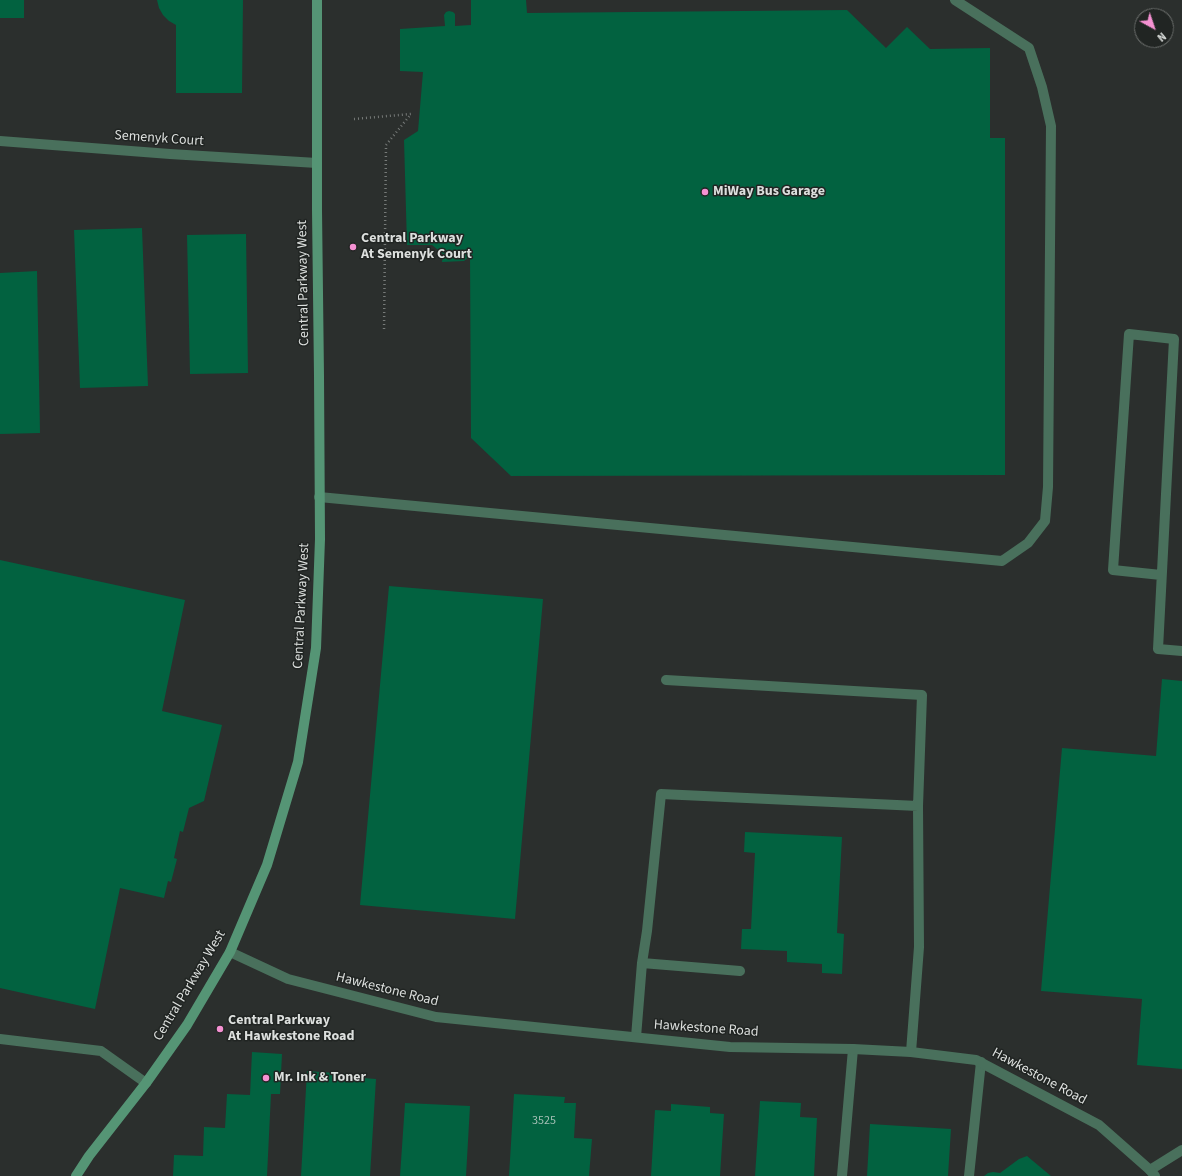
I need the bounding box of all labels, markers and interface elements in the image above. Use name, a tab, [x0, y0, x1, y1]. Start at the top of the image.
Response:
north arrow	[1134, 8, 1174, 48]
text: N	[1154, 29, 1169, 45]
street label: Semenyk Court	[114, 127, 204, 151]
place label: MiWay Bus Garage	[713, 184, 825, 200]
marker: MiWay Bus Garage	[700, 187, 710, 197]
street label: Central Parkway West	[295, 220, 313, 346]
place label: Central Parkway At Semenyk Court	[361, 231, 472, 264]
marker: Central Parkway At Semenyk Court	[348, 242, 358, 252]
street label: Central Parkway West	[290, 543, 314, 669]
street label: Central Parkway West	[150, 928, 230, 1044]
street label: Hawkestone Road	[334, 969, 440, 1011]
place label: Central Parkway At Hawkestone Road	[228, 1013, 354, 1046]
street label: Hawkestone Road	[653, 1017, 759, 1041]
marker: Central Parkway At Hawkestone Road	[215, 1024, 225, 1034]
street label: Hawkestone Road	[989, 1045, 1089, 1109]
place label: Mr. Ink & Toner	[274, 1070, 366, 1086]
marker: Mr. Ink & Toner	[261, 1073, 271, 1083]
house number: 3525	[532, 1114, 556, 1128]

